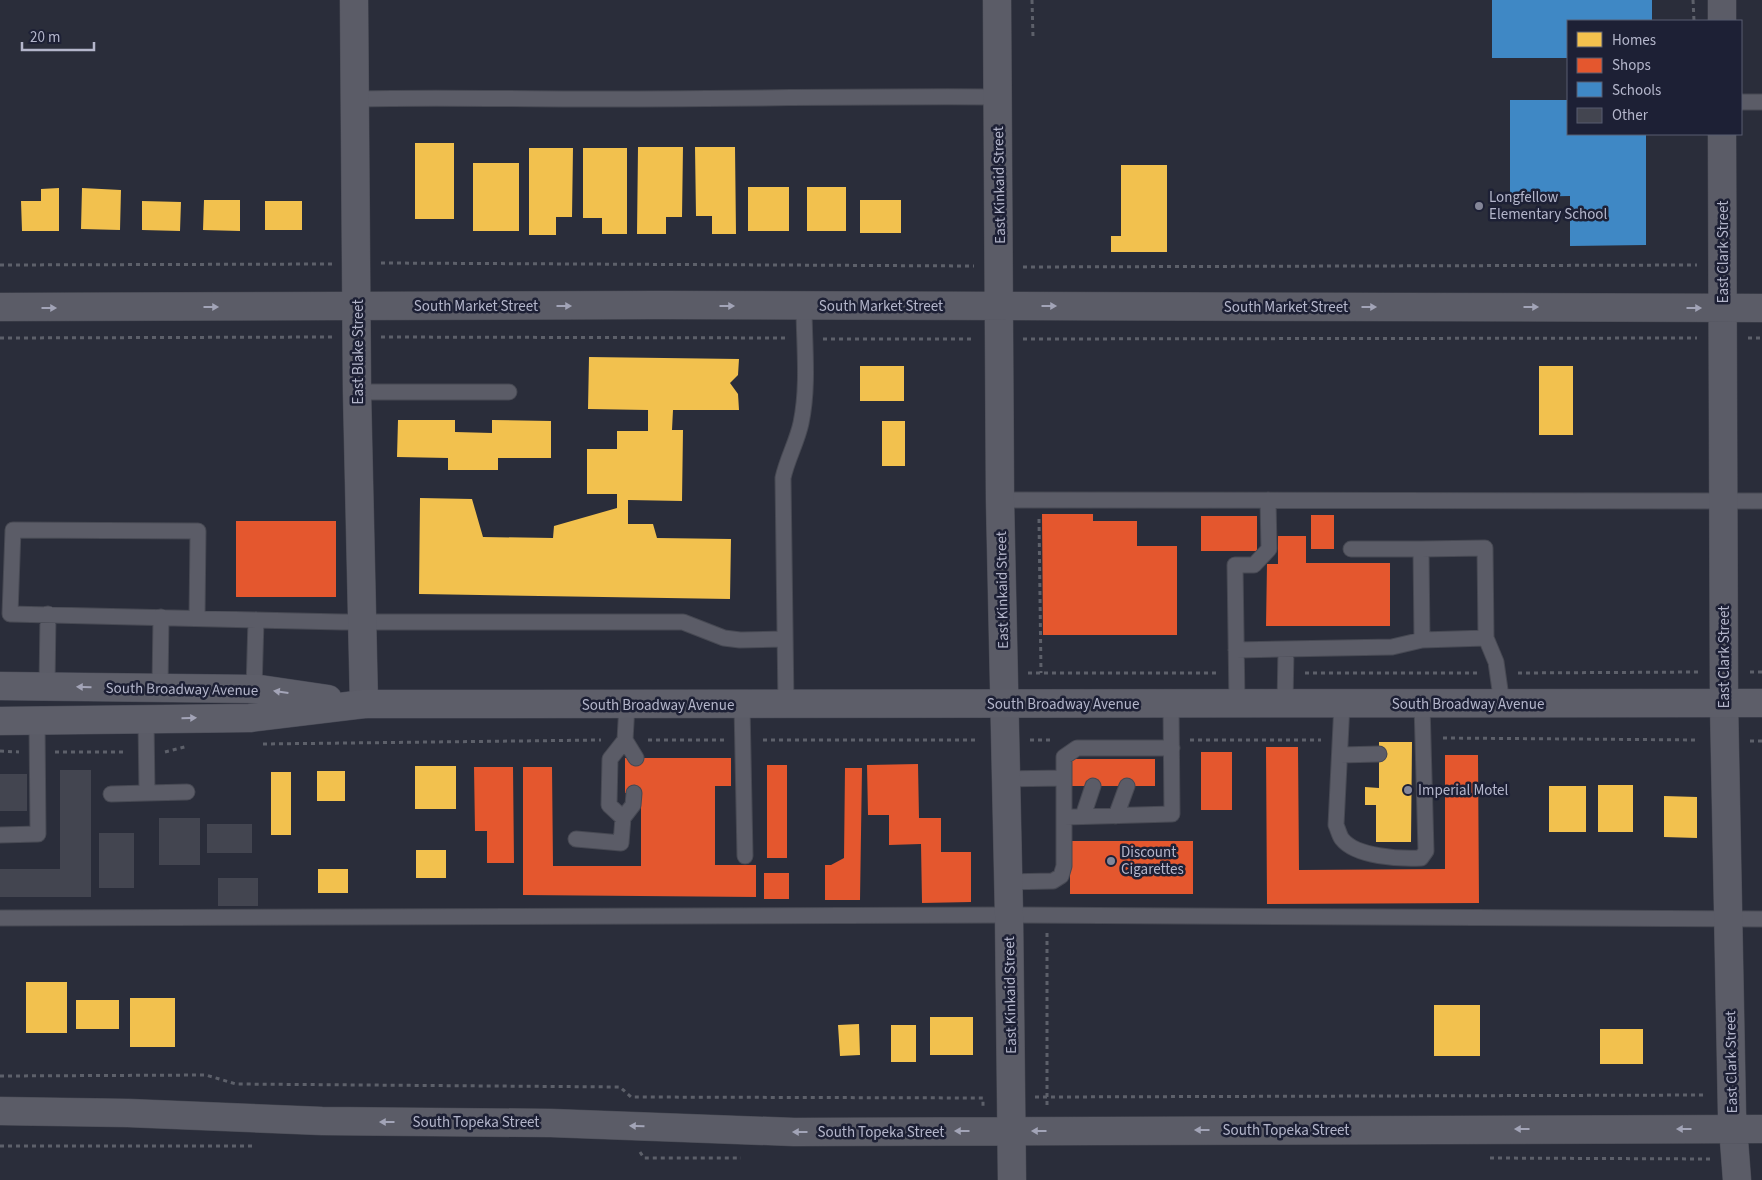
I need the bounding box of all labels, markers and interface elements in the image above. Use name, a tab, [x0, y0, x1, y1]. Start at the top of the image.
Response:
scale bar	[22, 20, 95, 52]
legend	[1567, 20, 1742, 135]
text: 20 m	[30, 27, 60, 48]
text: Homes	[1612, 30, 1656, 51]
text: Shops	[1612, 55, 1651, 76]
text: Schools	[1612, 80, 1661, 101]
text: Other	[1612, 105, 1649, 126]
street label: East Kinkaid Street	[988, 126, 1011, 244]
place label: Longfellow Elementary School	[1489, 187, 1607, 225]
marker: Longfellow Elementary School	[1473, 200, 1485, 212]
street label: East Clark Street	[1713, 201, 1734, 303]
street label: South Market Street	[414, 296, 538, 317]
street label: South Market Street	[819, 296, 943, 317]
street label: South Market Street	[1224, 297, 1348, 318]
street label: East Blake Street	[348, 300, 369, 404]
one-way arrow	[557, 302, 573, 310]
one-way arrow	[719, 302, 735, 310]
one-way arrow	[203, 303, 219, 311]
one-way arrow	[1041, 303, 1057, 311]
one-way arrow	[1361, 303, 1377, 311]
one-way arrow	[1524, 303, 1540, 311]
one-way arrow	[41, 304, 57, 312]
one-way arrow	[1686, 304, 1702, 312]
street label: East Kinkaid Street	[991, 531, 1014, 649]
street label: East Clark Street	[1714, 606, 1735, 708]
street label: South Broadway Avenue	[105, 678, 258, 701]
one-way arrow	[75, 683, 91, 691]
one-way arrow	[272, 688, 288, 696]
street label: South Broadway Avenue	[987, 694, 1139, 715]
street label: South Broadway Avenue	[1392, 694, 1544, 715]
street label: South Broadway Avenue	[582, 695, 734, 716]
one-way arrow	[181, 714, 197, 722]
place label: Imperial Motel	[1418, 780, 1509, 801]
marker: Imperial Motel	[1402, 784, 1414, 796]
place label: Discount Cigarettes	[1121, 842, 1184, 880]
marker: Discount Cigarettes	[1105, 855, 1117, 867]
street label: East Kinkaid Street	[999, 936, 1022, 1054]
street label: East Clark Street	[1720, 1010, 1743, 1114]
street label: South Topeka Street	[413, 1112, 539, 1133]
one-way arrow	[379, 1118, 395, 1126]
street label: South Topeka Street	[1223, 1120, 1349, 1141]
one-way arrow	[629, 1122, 645, 1130]
street label: South Topeka Street	[818, 1122, 944, 1143]
one-way arrow	[1514, 1125, 1530, 1133]
one-way arrow	[1676, 1125, 1692, 1133]
one-way arrow	[1194, 1126, 1210, 1134]
one-way arrow	[954, 1127, 970, 1135]
one-way arrow	[1031, 1127, 1047, 1135]
one-way arrow	[791, 1128, 807, 1136]

